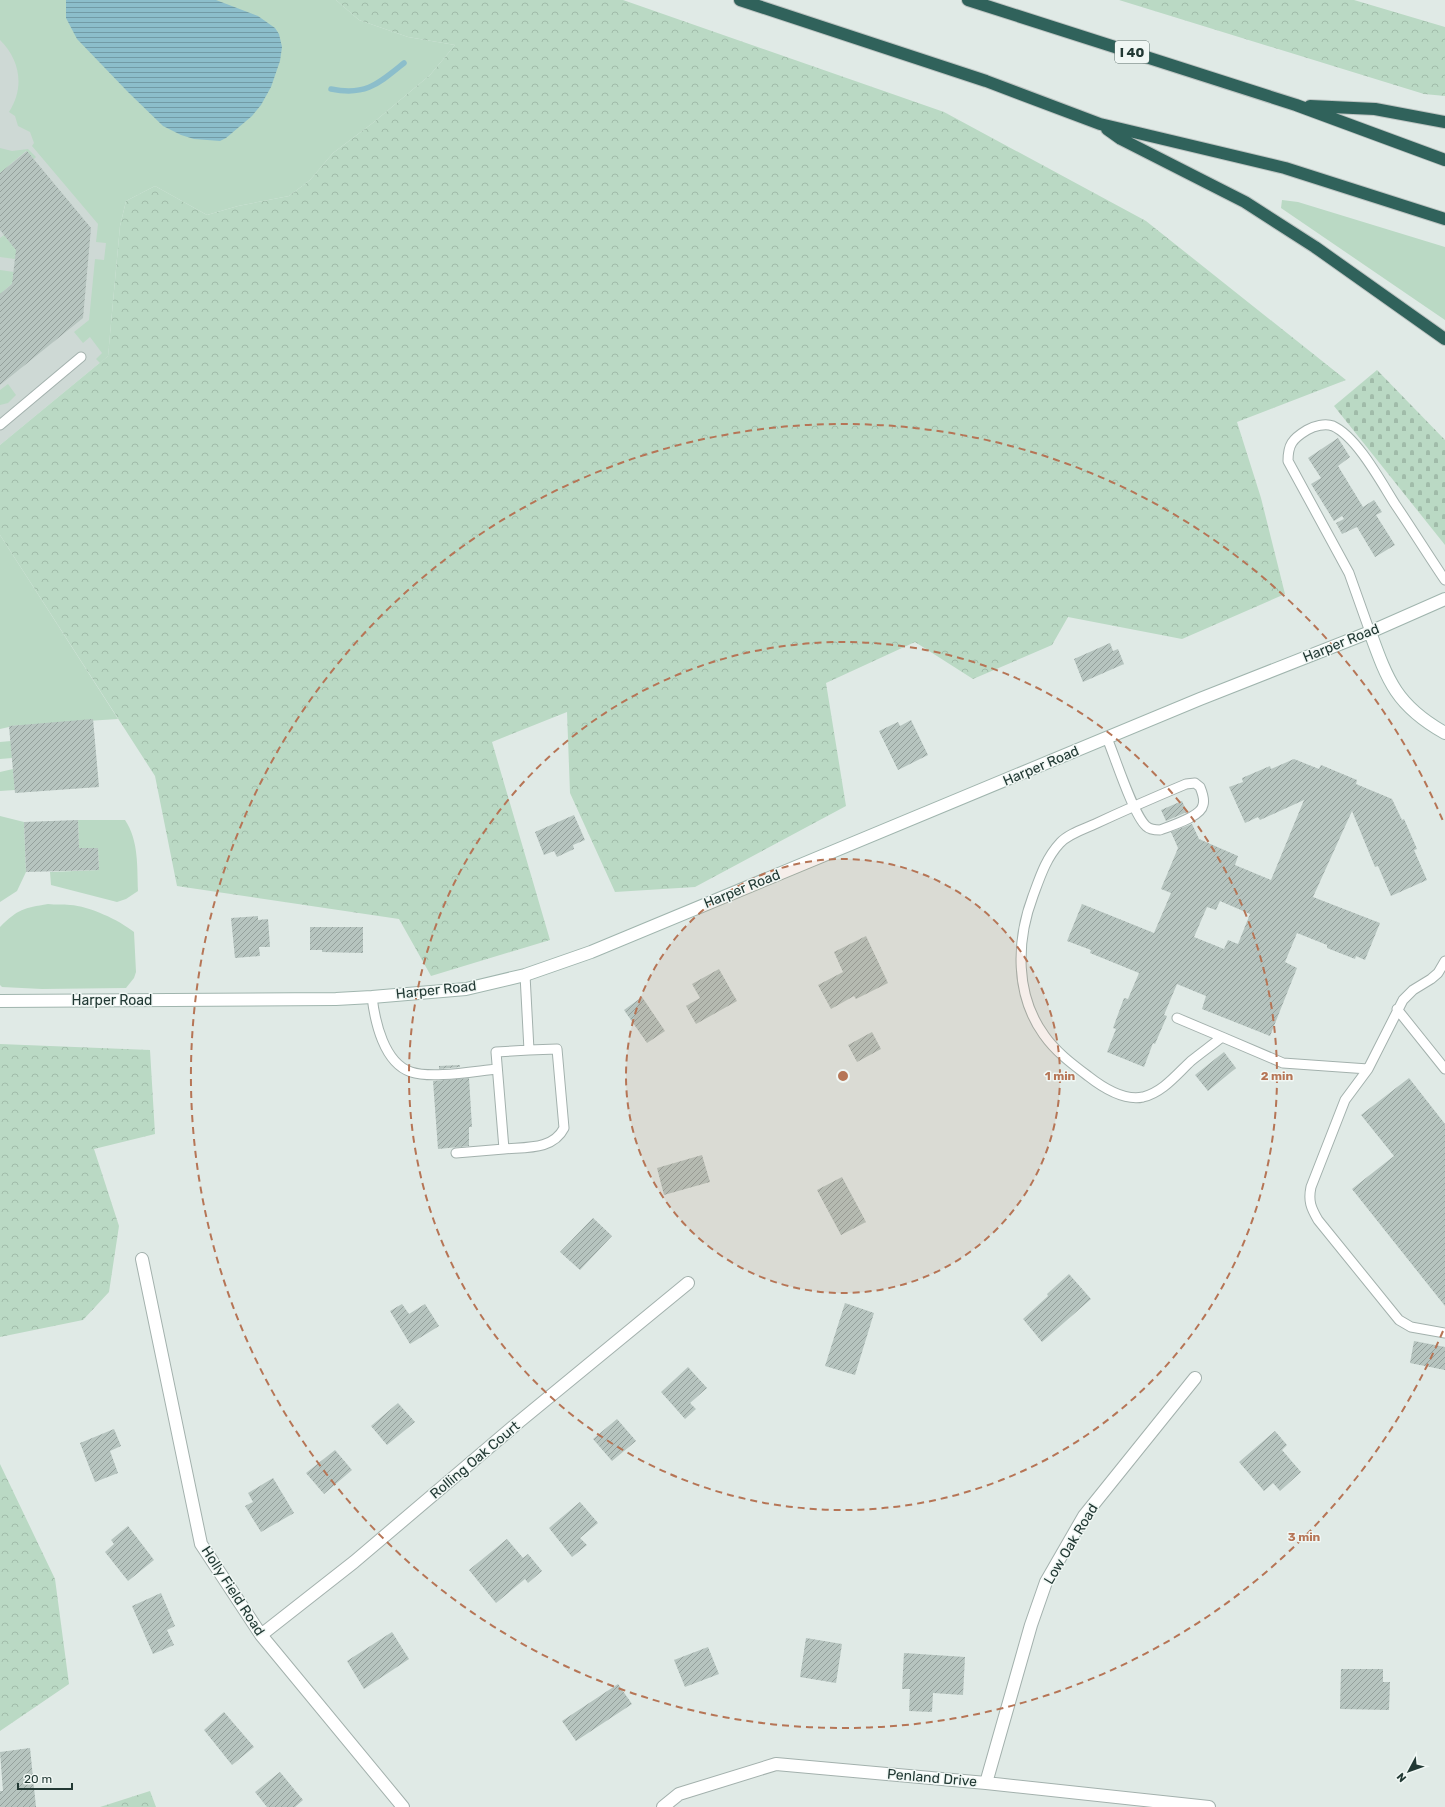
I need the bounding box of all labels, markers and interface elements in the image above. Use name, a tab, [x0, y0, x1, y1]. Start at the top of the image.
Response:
road number: I 40	[1115, 41, 1149, 63]
street label: Harper Road	[1300, 620, 1382, 666]
street label: Harper Road	[1000, 742, 1082, 790]
street label: Harper Road	[701, 866, 783, 912]
street label: Harper Road	[395, 977, 477, 1003]
street label: Harper Road	[72, 992, 152, 1009]
centre of rings	[836, 1069, 850, 1083]
text: 1 min	[1045, 1069, 1076, 1083]
text: 2 min	[1261, 1069, 1294, 1083]
street label: Rolling Oak Court	[427, 1417, 524, 1502]
street label: Low Oak Road	[1040, 1501, 1102, 1587]
text: 3 min	[1288, 1530, 1321, 1544]
street label: Holly Field Road	[198, 1543, 268, 1639]
north arrow	[1389, 1751, 1429, 1791]
scale bar	[18, 1765, 72, 1791]
street label: Penland Drive	[886, 1766, 978, 1790]
text: N	[1394, 1770, 1409, 1784]
text: 20 m	[24, 1772, 52, 1786]

